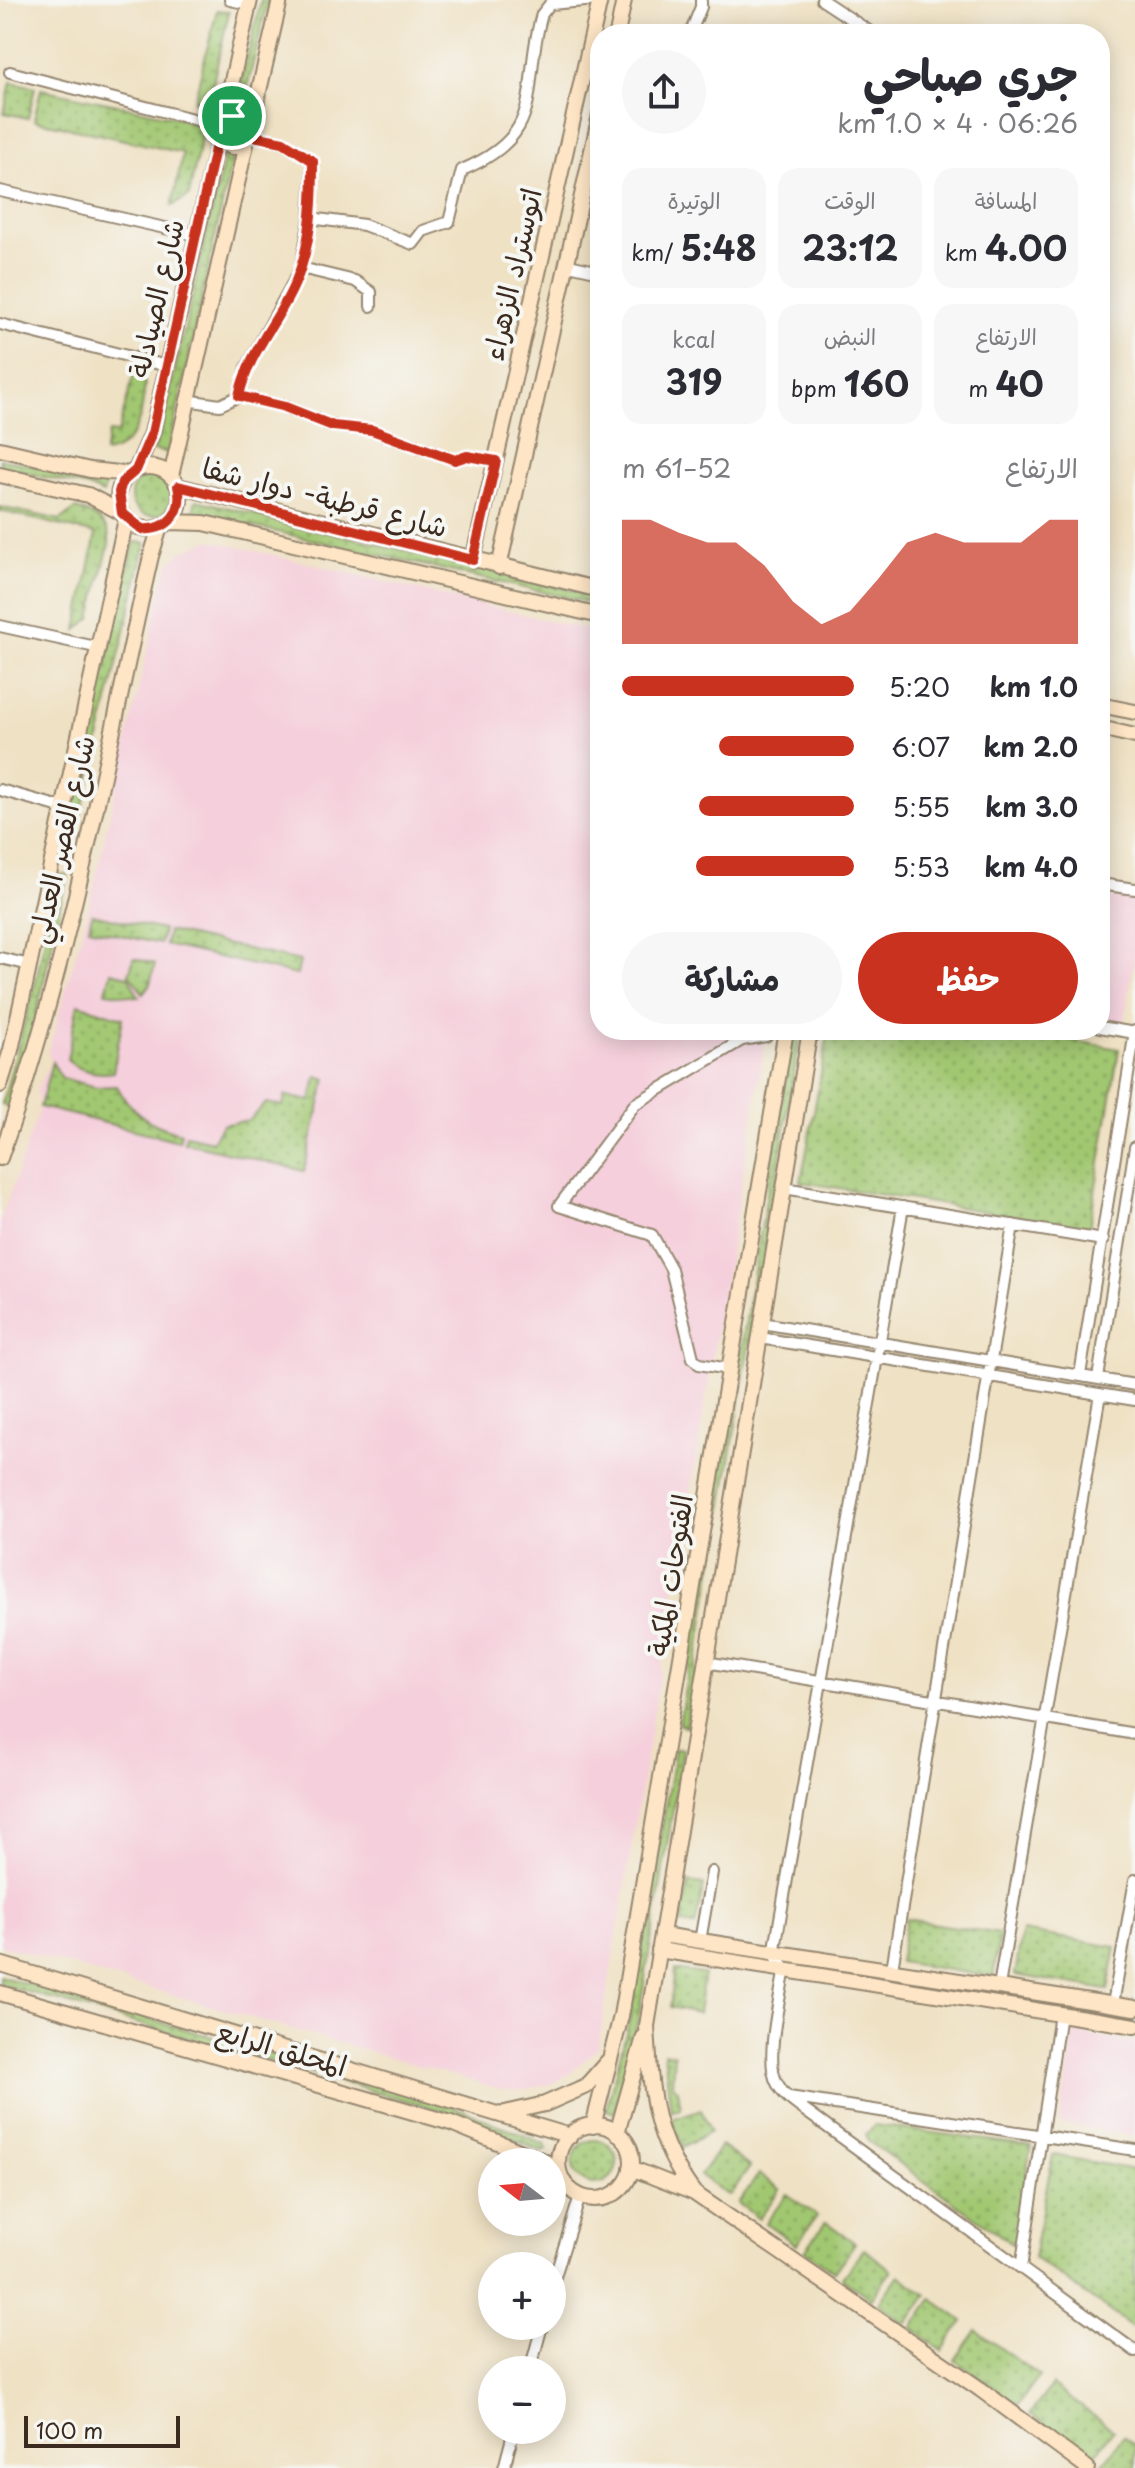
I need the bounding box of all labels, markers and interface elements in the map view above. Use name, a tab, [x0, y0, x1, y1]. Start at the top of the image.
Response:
text: جري صباحي	[863, 40, 1078, 106]
button: share	[622, 50, 706, 134]
pin	[198, 82, 266, 150]
icon: arrive	[210, 94, 254, 138]
text: 06:26 · 4 × 1.0 km	[837, 103, 1078, 142]
text: الوتيرة	[667, 183, 721, 216]
text: الوقت	[824, 183, 876, 216]
text: المسافة	[975, 183, 1037, 216]
street label: اتوستراد الزهراء	[470, 184, 552, 364]
street label: شارع الصيادلة	[116, 214, 194, 382]
text: 5:48	[680, 221, 757, 273]
text: 23:12	[802, 221, 898, 273]
text: 4.00	[985, 221, 1067, 273]
text: /km	[631, 235, 680, 268]
text: km	[945, 235, 985, 268]
text: النبض	[824, 319, 876, 352]
text: الارتفاع	[975, 319, 1037, 352]
text: kcal	[672, 322, 716, 355]
text: 319	[665, 355, 723, 407]
text: 160	[844, 357, 909, 409]
text: 40	[995, 357, 1044, 409]
text: bpm	[791, 371, 844, 404]
text: m	[968, 371, 995, 404]
street label: شارع قرطبة- دوار شفا	[198, 445, 452, 547]
text: 52–61 m	[622, 448, 731, 487]
text: الارتفاع	[1005, 448, 1078, 487]
text: 5:20	[889, 667, 950, 706]
text: 1.0 km	[990, 667, 1078, 706]
text: 6:07	[891, 727, 950, 766]
text: 2.0 km	[984, 727, 1078, 766]
street label: شارع القصر العدلي	[15, 731, 110, 948]
text: 5:55	[892, 787, 950, 826]
text: 3.0 km	[985, 787, 1078, 826]
text: 5:53	[892, 847, 950, 886]
text: 4.0 km	[985, 847, 1078, 886]
button: مشاركة	[622, 932, 842, 1024]
button: حفظ	[858, 932, 1078, 1024]
street label: الفتوحات المكية	[635, 1491, 703, 1659]
street label: المحلق الرابع	[211, 2008, 353, 2086]
north arrow	[478, 2148, 566, 2236]
map controls	[478, 2148, 566, 2444]
button: +	[478, 2252, 566, 2340]
button: −	[478, 2356, 566, 2444]
scale bar	[24, 2412, 180, 2448]
text: 100 m	[36, 2413, 103, 2446]

